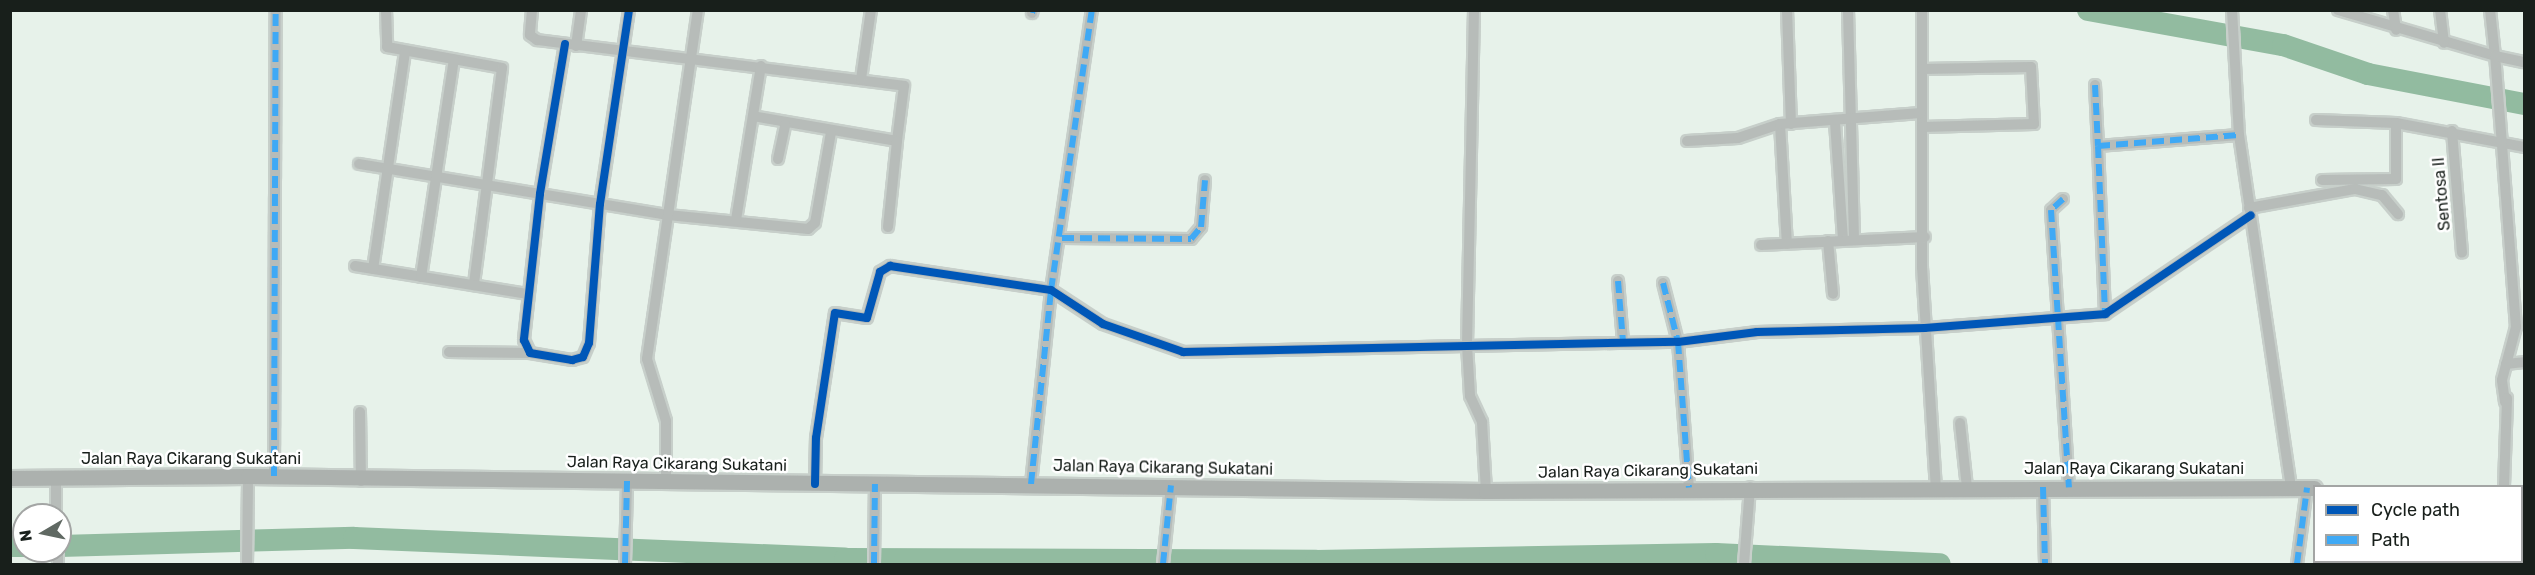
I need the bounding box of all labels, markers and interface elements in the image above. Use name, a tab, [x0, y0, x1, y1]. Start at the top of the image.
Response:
street label: Sentosa II	[2429, 157, 2455, 231]
street label: Jalan Raya Cikarang Sukatani	[81, 449, 301, 469]
street label: Jalan Raya Cikarang Sukatani	[567, 452, 787, 476]
street label: Jalan Raya Cikarang Sukatani	[1053, 456, 1273, 480]
street label: Jalan Raya Cikarang Sukatani	[1538, 459, 1758, 483]
street label: Jalan Raya Cikarang Sukatani	[2024, 459, 2244, 479]
legend	[2313, 485, 2523, 563]
text: Cycle path	[2371, 499, 2460, 521]
north arrow	[12, 503, 72, 563]
text: N	[15, 528, 36, 543]
text: Path	[2371, 529, 2410, 551]

